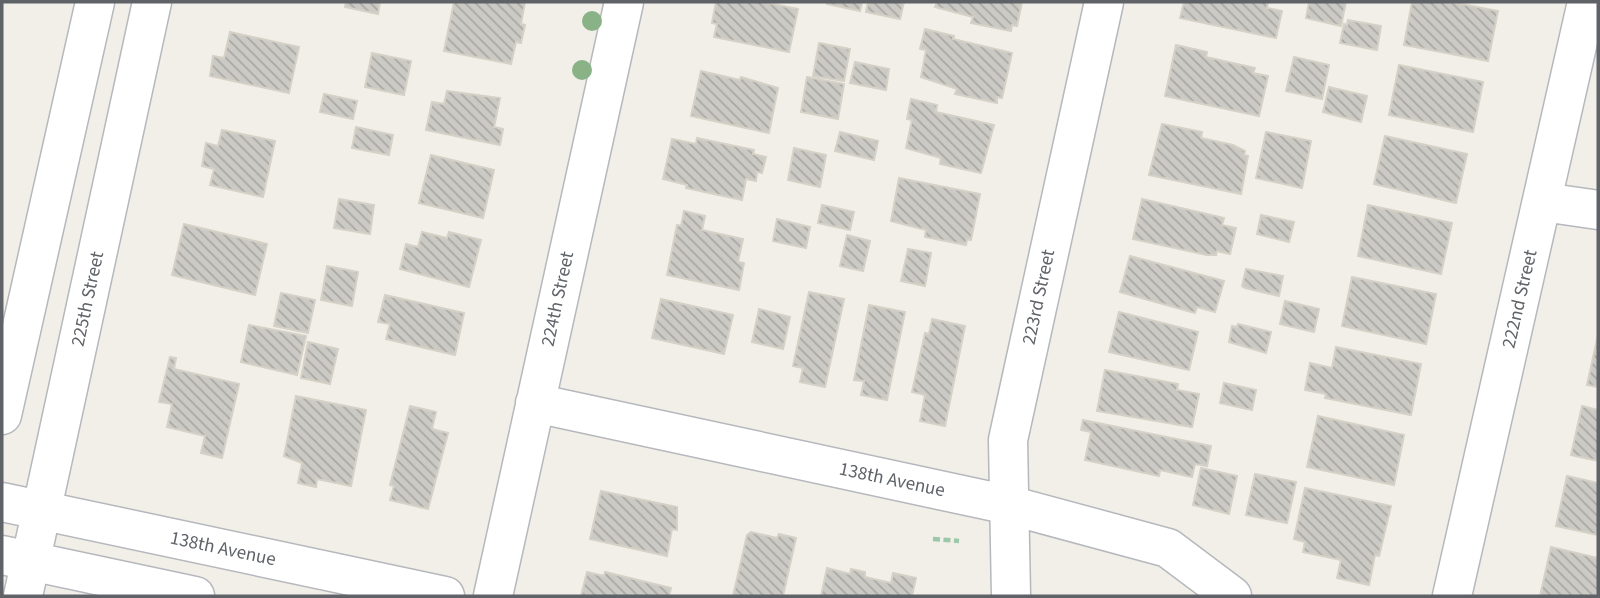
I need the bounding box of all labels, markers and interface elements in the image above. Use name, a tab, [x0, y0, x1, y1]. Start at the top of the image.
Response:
street label: 223rd Street	[1016, 246, 1062, 347]
street label: 222nd Street	[1496, 246, 1545, 351]
street label: 225th Street	[65, 248, 111, 349]
street label: 224th Street	[535, 248, 581, 349]
street label: 138th Avenue	[837, 456, 947, 504]
street label: 138th Avenue	[168, 525, 278, 573]

